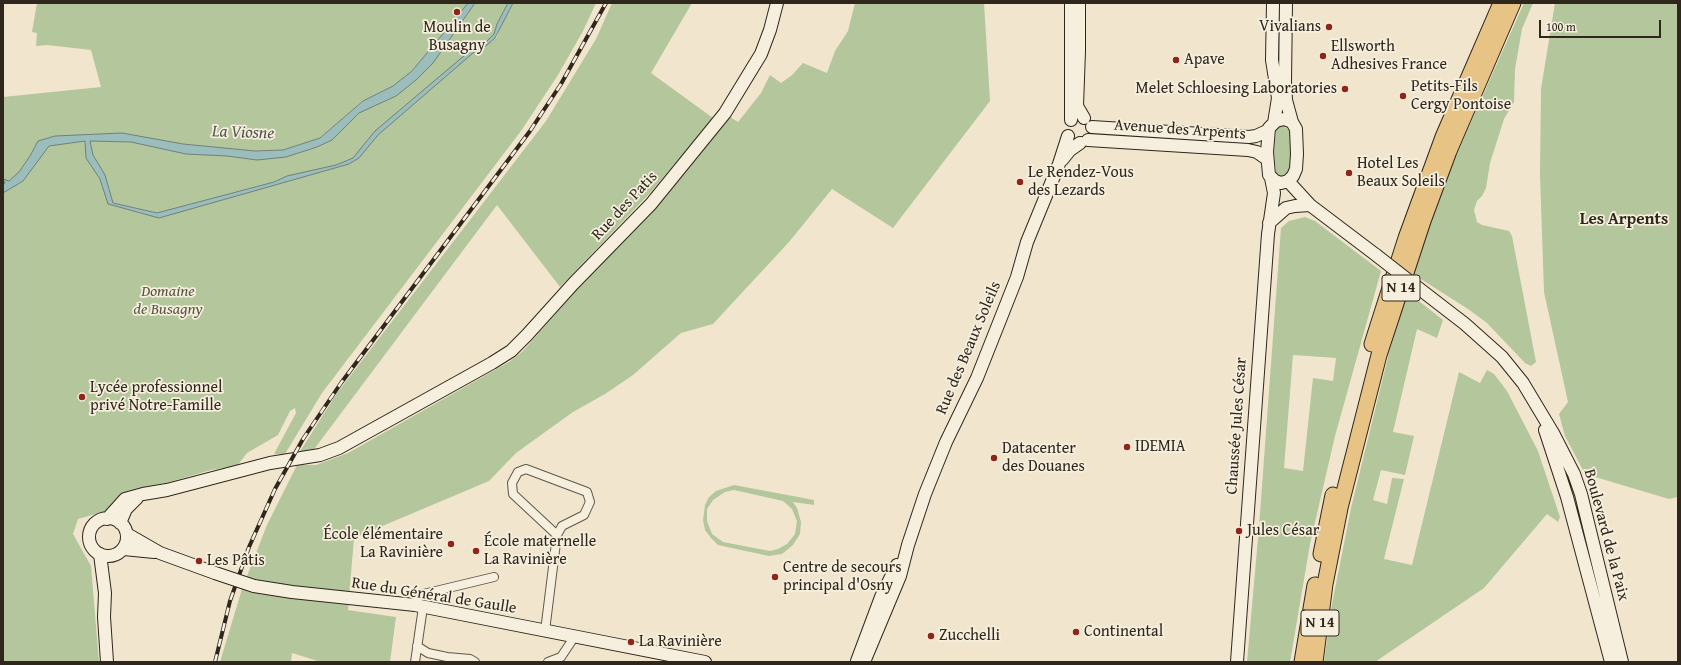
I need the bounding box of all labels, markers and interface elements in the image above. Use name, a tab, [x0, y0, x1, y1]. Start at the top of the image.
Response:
marker: Moulin de Busagny	[452, 7, 462, 17]
scale bar	[1541, 12, 1663, 38]
place label: Vivalians	[1259, 17, 1321, 37]
place label: Moulin de Busagny	[423, 18, 491, 56]
text: 100 m	[1546, 18, 1576, 35]
marker: Vivalians	[1324, 22, 1334, 32]
place label: Ellsworth Adhesives France	[1331, 37, 1447, 75]
place label: Apave	[1184, 50, 1225, 70]
marker: Ellsworth Adhesives France	[1318, 51, 1328, 61]
marker: Apave	[1171, 55, 1181, 65]
place label: Petits-Fils Cergy Pontoise	[1411, 77, 1511, 115]
place label: Melet Schloesing Laboratories	[1136, 79, 1337, 99]
marker: Melet Schloesing Laboratories	[1340, 84, 1350, 94]
marker: Petits-Fils Cergy Pontoise	[1398, 91, 1408, 101]
street label: Avenue des Arpents	[1113, 116, 1247, 144]
water label: La Viosne	[211, 122, 275, 144]
place label: Hotel Les Beaux Soleils	[1357, 154, 1445, 192]
place label: Le Rendez-Vous des Lezards	[1028, 163, 1134, 201]
street label: Rue des Patis	[588, 167, 662, 245]
marker: Hotel Les Beaux Soleils	[1344, 168, 1354, 178]
marker: Le Rendez-Vous des Lezards	[1015, 177, 1025, 187]
district label: Les Arpents	[1580, 210, 1668, 230]
road number: N 14	[1382, 275, 1420, 301]
street label: Rue des Beaux Soleils	[932, 279, 1006, 417]
park label: Domaine de Busagny	[133, 282, 203, 320]
street label: Chaussée Jules César	[1223, 357, 1251, 495]
place label: Lycée professionnel privé Notre-Famille	[90, 378, 223, 416]
marker: Lycée professionnel privé Notre-Famille	[77, 392, 87, 402]
place label: IDEMIA	[1135, 437, 1185, 457]
place label: Datacenter des Douanes	[1002, 439, 1085, 477]
marker: IDEMIA	[1122, 442, 1132, 452]
marker: Datacenter des Douanes	[989, 453, 999, 463]
street label: Boulevard de la Paix	[1579, 467, 1633, 603]
place label: Jules César	[1247, 521, 1319, 541]
place label: École élémentaire La Ravinière	[323, 525, 443, 563]
marker: Jules César	[1234, 526, 1244, 536]
place label: École maternelle La Ravinière	[484, 532, 596, 570]
marker: École élémentaire La Ravinière	[446, 539, 456, 549]
marker: École maternelle La Ravinière	[471, 546, 481, 556]
place label: Les Pâtis	[207, 551, 265, 571]
marker: Les Pâtis	[194, 556, 204, 566]
place label: Centre de secours principal d'Osny	[783, 558, 902, 596]
marker: Centre de secours principal d'Osny	[770, 572, 780, 582]
street label: Rue du Général de Gaulle	[350, 573, 518, 619]
road number: N 14	[1301, 610, 1339, 636]
place label: Continental	[1084, 622, 1163, 642]
place label: Zucchelli	[939, 626, 1000, 646]
marker: Continental	[1071, 627, 1081, 637]
marker: Zucchelli	[926, 631, 936, 641]
place label: La Ravinière	[639, 632, 722, 652]
marker: La Ravinière	[626, 637, 636, 647]

